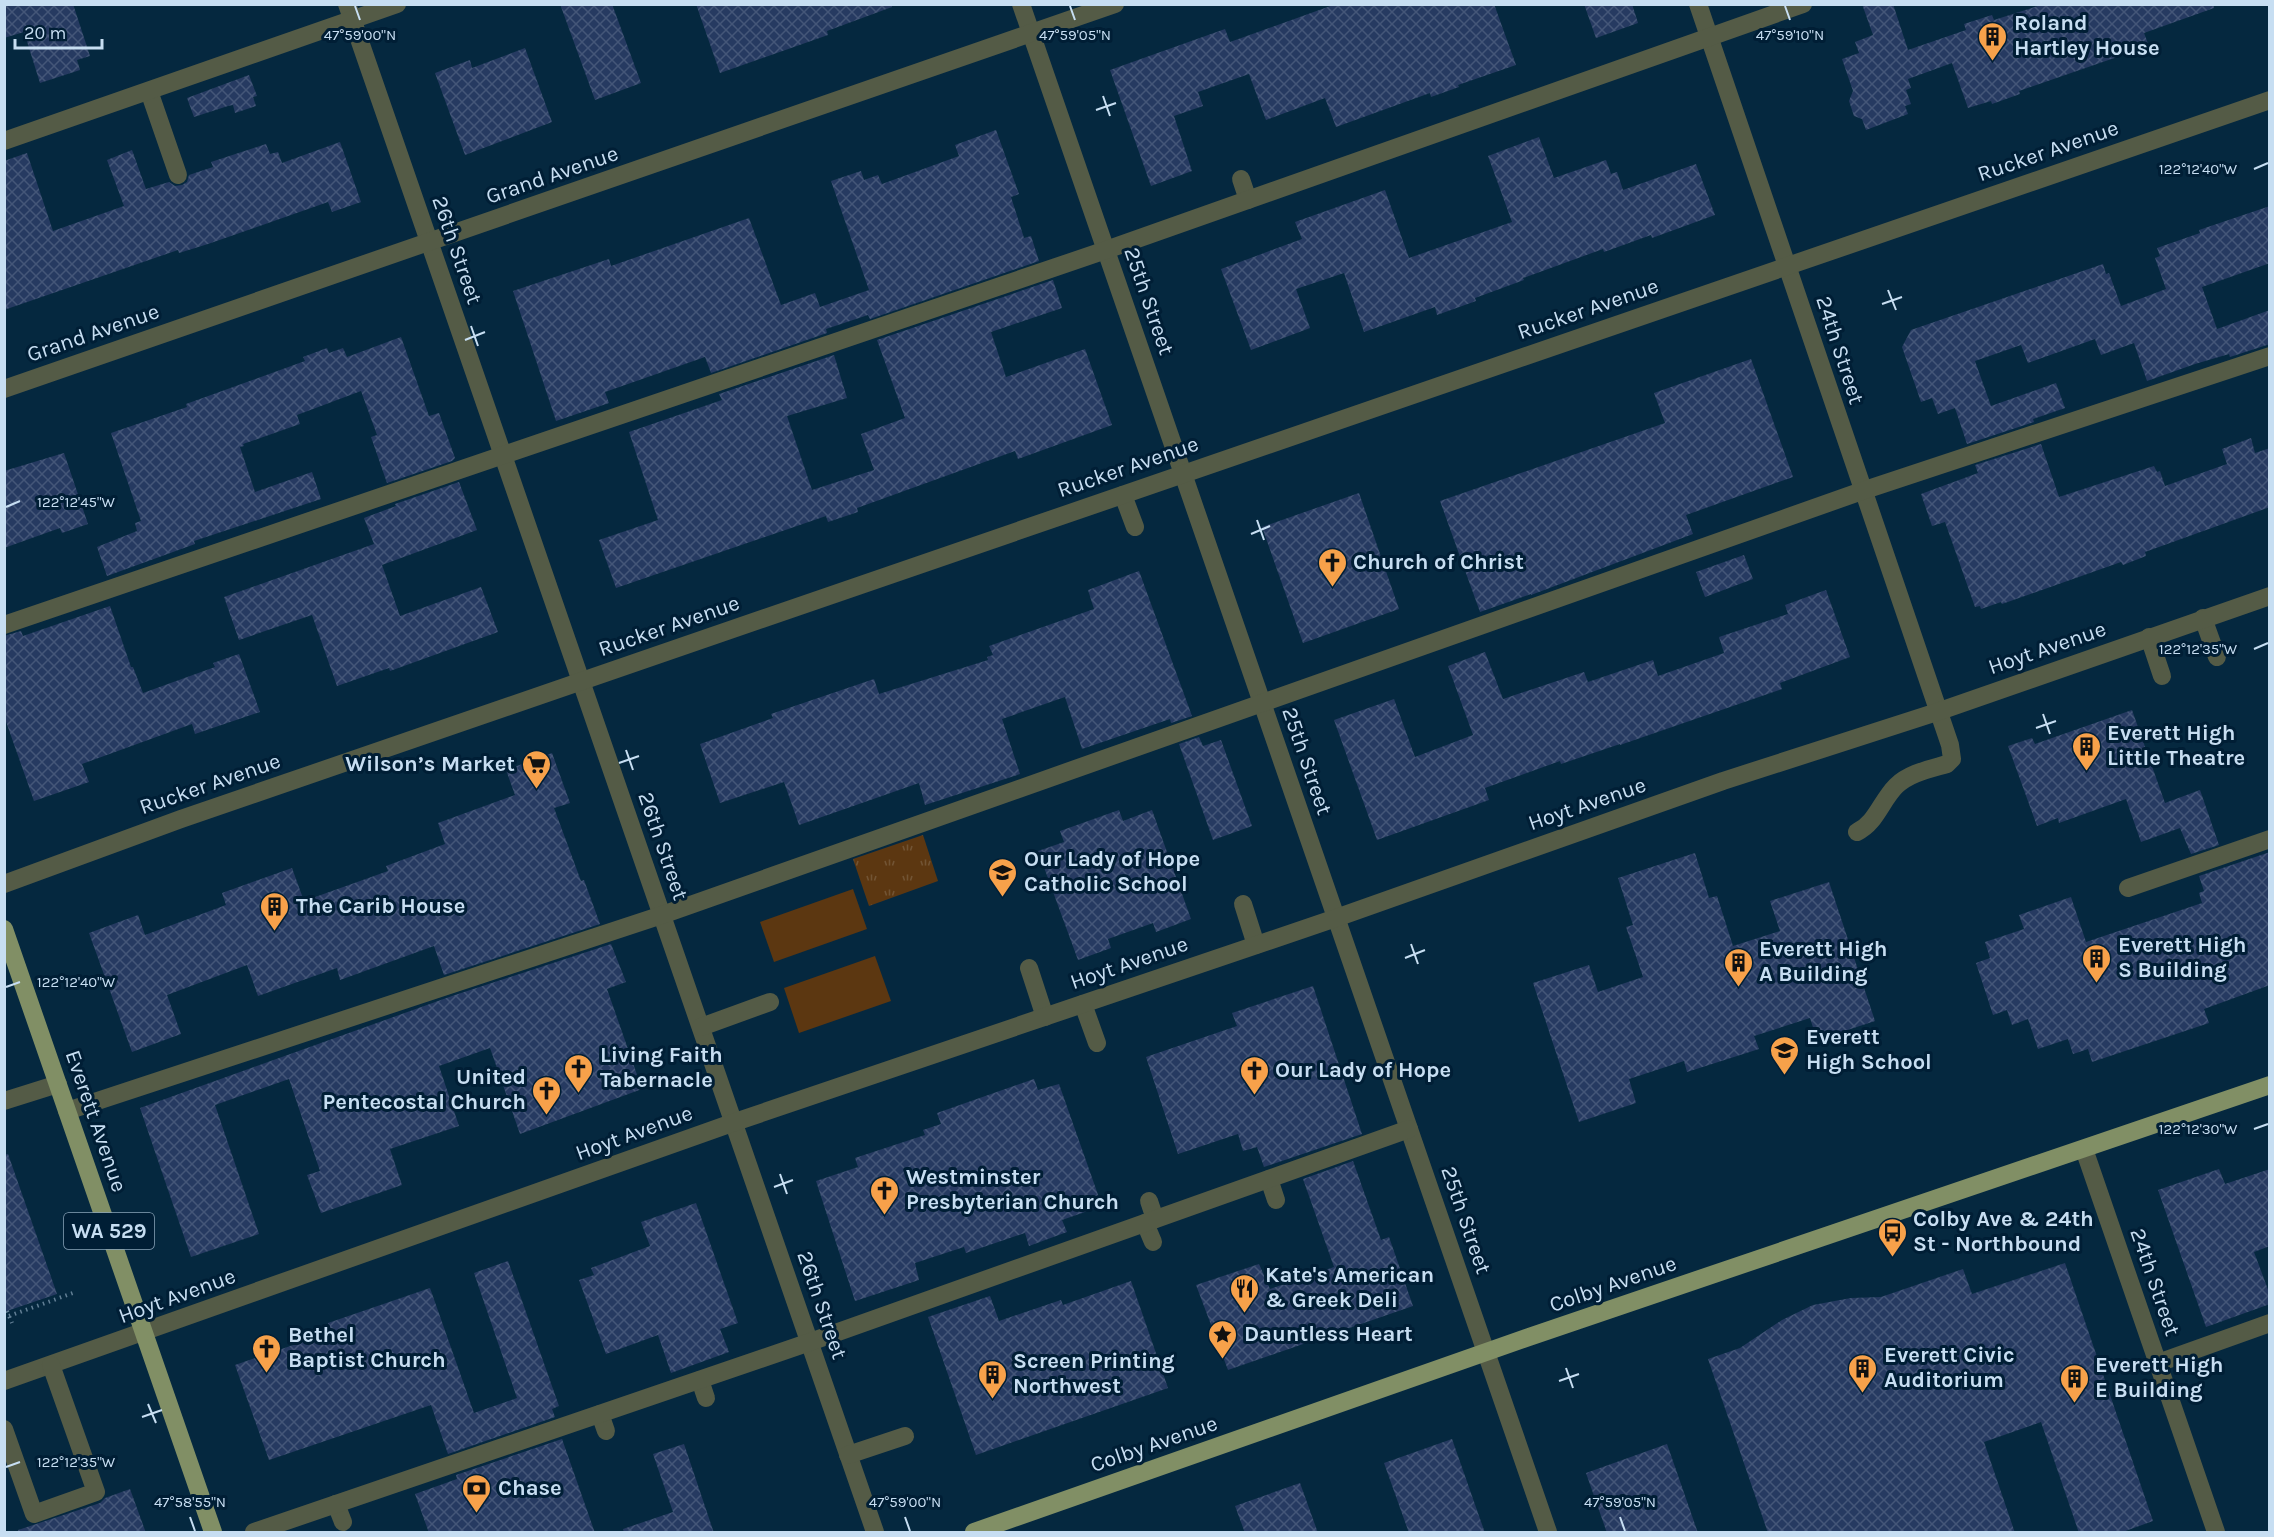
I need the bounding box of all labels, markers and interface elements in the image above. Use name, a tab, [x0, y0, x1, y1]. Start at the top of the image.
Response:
place label: Roland Hartley House	[2014, 10, 2160, 61]
scale bar	[15, 12, 102, 50]
building icon: Roland Hartley House	[1977, 20, 2009, 62]
text: 20 m	[24, 22, 66, 44]
text: 47°59'00"N	[324, 26, 396, 44]
text: 47°59'05"N	[1039, 26, 1111, 44]
text: 47°59'10"N	[1756, 26, 1824, 44]
street label: Rucker Avenue	[1974, 115, 2122, 187]
street label: Grand Avenue	[482, 140, 622, 210]
text: 122°12'40"W	[2159, 160, 2238, 178]
street label: 26th Street	[426, 193, 488, 307]
street label: 25th Street	[1118, 244, 1180, 358]
street label: Rucker Avenue	[1514, 273, 1662, 345]
street label: 24th Street	[1810, 293, 1870, 407]
street label: Grand Avenue	[23, 298, 163, 368]
street label: Rucker Avenue	[1054, 431, 1202, 503]
text: 122°12'45"W	[37, 493, 116, 511]
church icon: Church of Christ	[1316, 546, 1348, 588]
place label: Church of Christ	[1353, 549, 1524, 575]
street label: Rucker Avenue	[595, 590, 743, 662]
street label: Hoyt Avenue	[1985, 616, 2109, 680]
text: 122°12'35"W	[2159, 640, 2238, 658]
street label: 25th Street	[1276, 704, 1338, 818]
place label: Everett High Little Theatre	[2107, 720, 2245, 771]
building icon: Everett High Little Theatre	[2070, 730, 2102, 772]
street label: Rucker Avenue	[136, 748, 284, 820]
supermarket icon: Wilson’s Market	[520, 748, 552, 790]
place label: Wilson’s Market	[345, 751, 515, 777]
street label: Hoyt Avenue	[1525, 772, 1649, 836]
street label: 26th Street	[632, 789, 694, 903]
place label: Our Lady of Hope Catholic School	[1024, 846, 1200, 897]
school or university icon: Our Lady of Hope Catholic School	[987, 856, 1019, 898]
building icon: The Carib House	[259, 890, 291, 932]
place label: The Carib House	[296, 893, 465, 919]
street label: Hoyt Avenue	[1067, 931, 1191, 995]
place label: Everett High S Building	[2118, 932, 2246, 983]
place label: Everett High A Building	[1759, 936, 1887, 987]
building icon: Everett High S Building	[2081, 942, 2113, 984]
building icon: Everett High A Building	[1722, 946, 1754, 988]
text: 122°12'40"W	[37, 973, 116, 991]
place label: Everett High School	[1806, 1024, 1932, 1075]
school or university icon: Everett High School	[1769, 1034, 1801, 1076]
place label: Living Faith Tabernacle	[600, 1042, 723, 1093]
street label: Everett Avenue	[60, 1047, 132, 1195]
church icon: Living Faith Tabernacle	[563, 1052, 595, 1094]
church icon: Our Lady of Hope	[1238, 1054, 1270, 1096]
place label: Our Lady of Hope	[1275, 1057, 1451, 1083]
place label: United Pentecostal Church	[323, 1064, 526, 1115]
church icon: United Pentecostal Church	[531, 1074, 563, 1116]
street label: Hoyt Avenue	[572, 1100, 696, 1166]
text: 122°12'30"W	[2159, 1120, 2238, 1138]
street label: 25th Street	[1435, 1163, 1497, 1277]
place label: Westminster Presbyterian Church	[906, 1164, 1119, 1215]
church icon: Westminster Presbyterian Church	[869, 1174, 901, 1216]
place label: Colby Ave & 24th St - Northbound	[1913, 1206, 2094, 1257]
road number: WA 529	[64, 1213, 154, 1249]
bus stop icon: Colby Ave & 24th St - Northbound	[1876, 1216, 1908, 1258]
street label: 24th Street	[2124, 1225, 2186, 1339]
street label: 26th Street	[791, 1248, 853, 1362]
street label: Colby Avenue	[1546, 1250, 1680, 1318]
place label: Kate's American & Greek Deli	[1265, 1262, 1434, 1313]
street label: Hoyt Avenue	[115, 1263, 239, 1329]
restaurant icon: Kate's American & Greek Deli	[1228, 1272, 1260, 1314]
place icon: Dauntless Heart	[1207, 1318, 1239, 1360]
place label: Dauntless Heart	[1244, 1321, 1413, 1347]
place label: Bethel Baptist Church	[288, 1322, 446, 1373]
church icon: Bethel Baptist Church	[251, 1332, 283, 1374]
place label: Everett Civic Auditorium	[1884, 1342, 2015, 1393]
place label: Screen Printing Northwest	[1013, 1348, 1175, 1399]
building icon: Everett Civic Auditorium	[1847, 1352, 1879, 1394]
place label: Everett High E Building	[2095, 1352, 2223, 1403]
building icon: Screen Printing Northwest	[976, 1358, 1008, 1400]
building icon: Everett High E Building	[2058, 1362, 2090, 1404]
street label: Colby Avenue	[1087, 1410, 1221, 1478]
text: 122°12'35"W	[37, 1453, 116, 1471]
bank icon: Chase	[461, 1472, 493, 1514]
place label: Chase	[498, 1475, 562, 1501]
text: 47°58'55"N	[154, 1493, 226, 1511]
text: 47°59'00"N	[869, 1493, 941, 1511]
text: 47°59'05"N	[1584, 1493, 1656, 1511]

